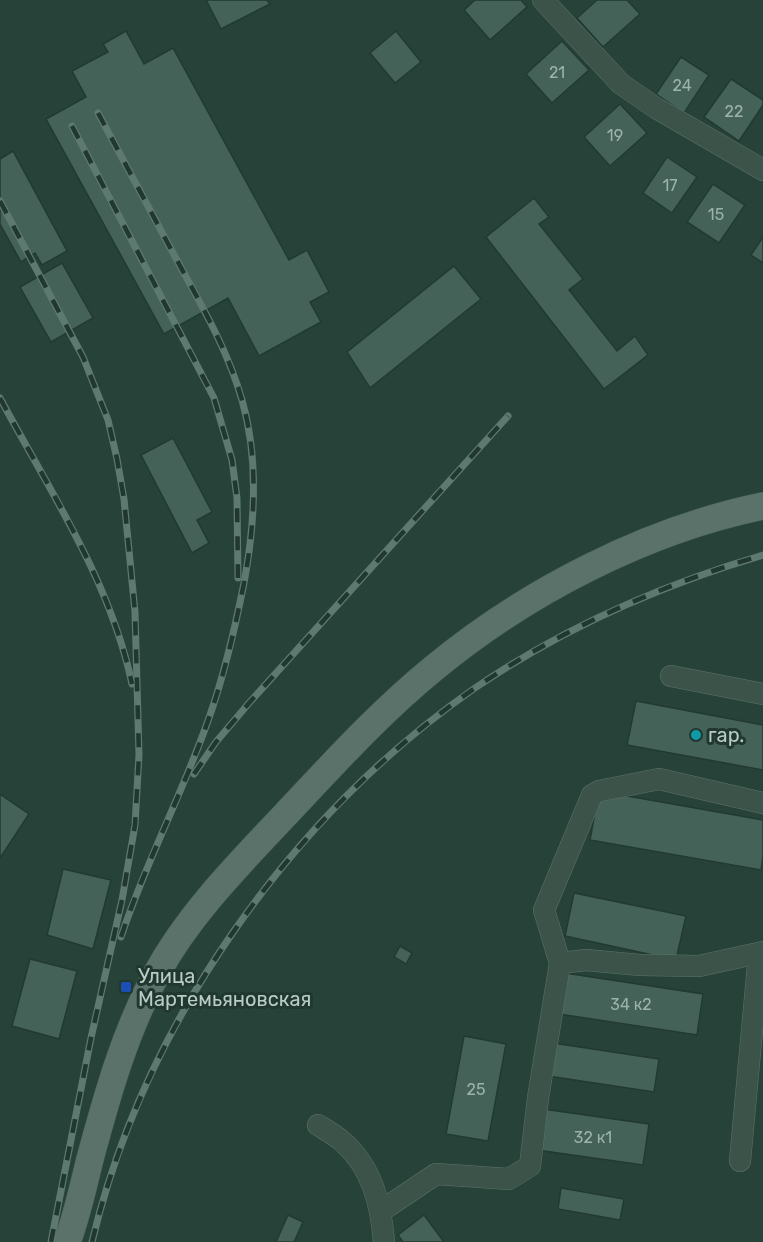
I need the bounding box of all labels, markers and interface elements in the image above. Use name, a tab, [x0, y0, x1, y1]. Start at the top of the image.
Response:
house number: 21	[549, 63, 565, 82]
house number: 24	[672, 76, 692, 95]
house number: 22	[725, 102, 743, 121]
house number: 19	[607, 126, 623, 145]
house number: 17	[662, 176, 678, 195]
house number: 15	[708, 205, 724, 224]
place label: гар.	[708, 723, 744, 747]
marker: гар.	[689, 728, 703, 742]
place label: Улица Мартемьяновская	[138, 964, 311, 1011]
marker: Улица Мартемьяновская	[119, 980, 133, 994]
house number: 34 к2	[610, 995, 652, 1014]
house number: 25	[467, 1080, 485, 1099]
house number: 32 к1	[574, 1128, 612, 1147]

